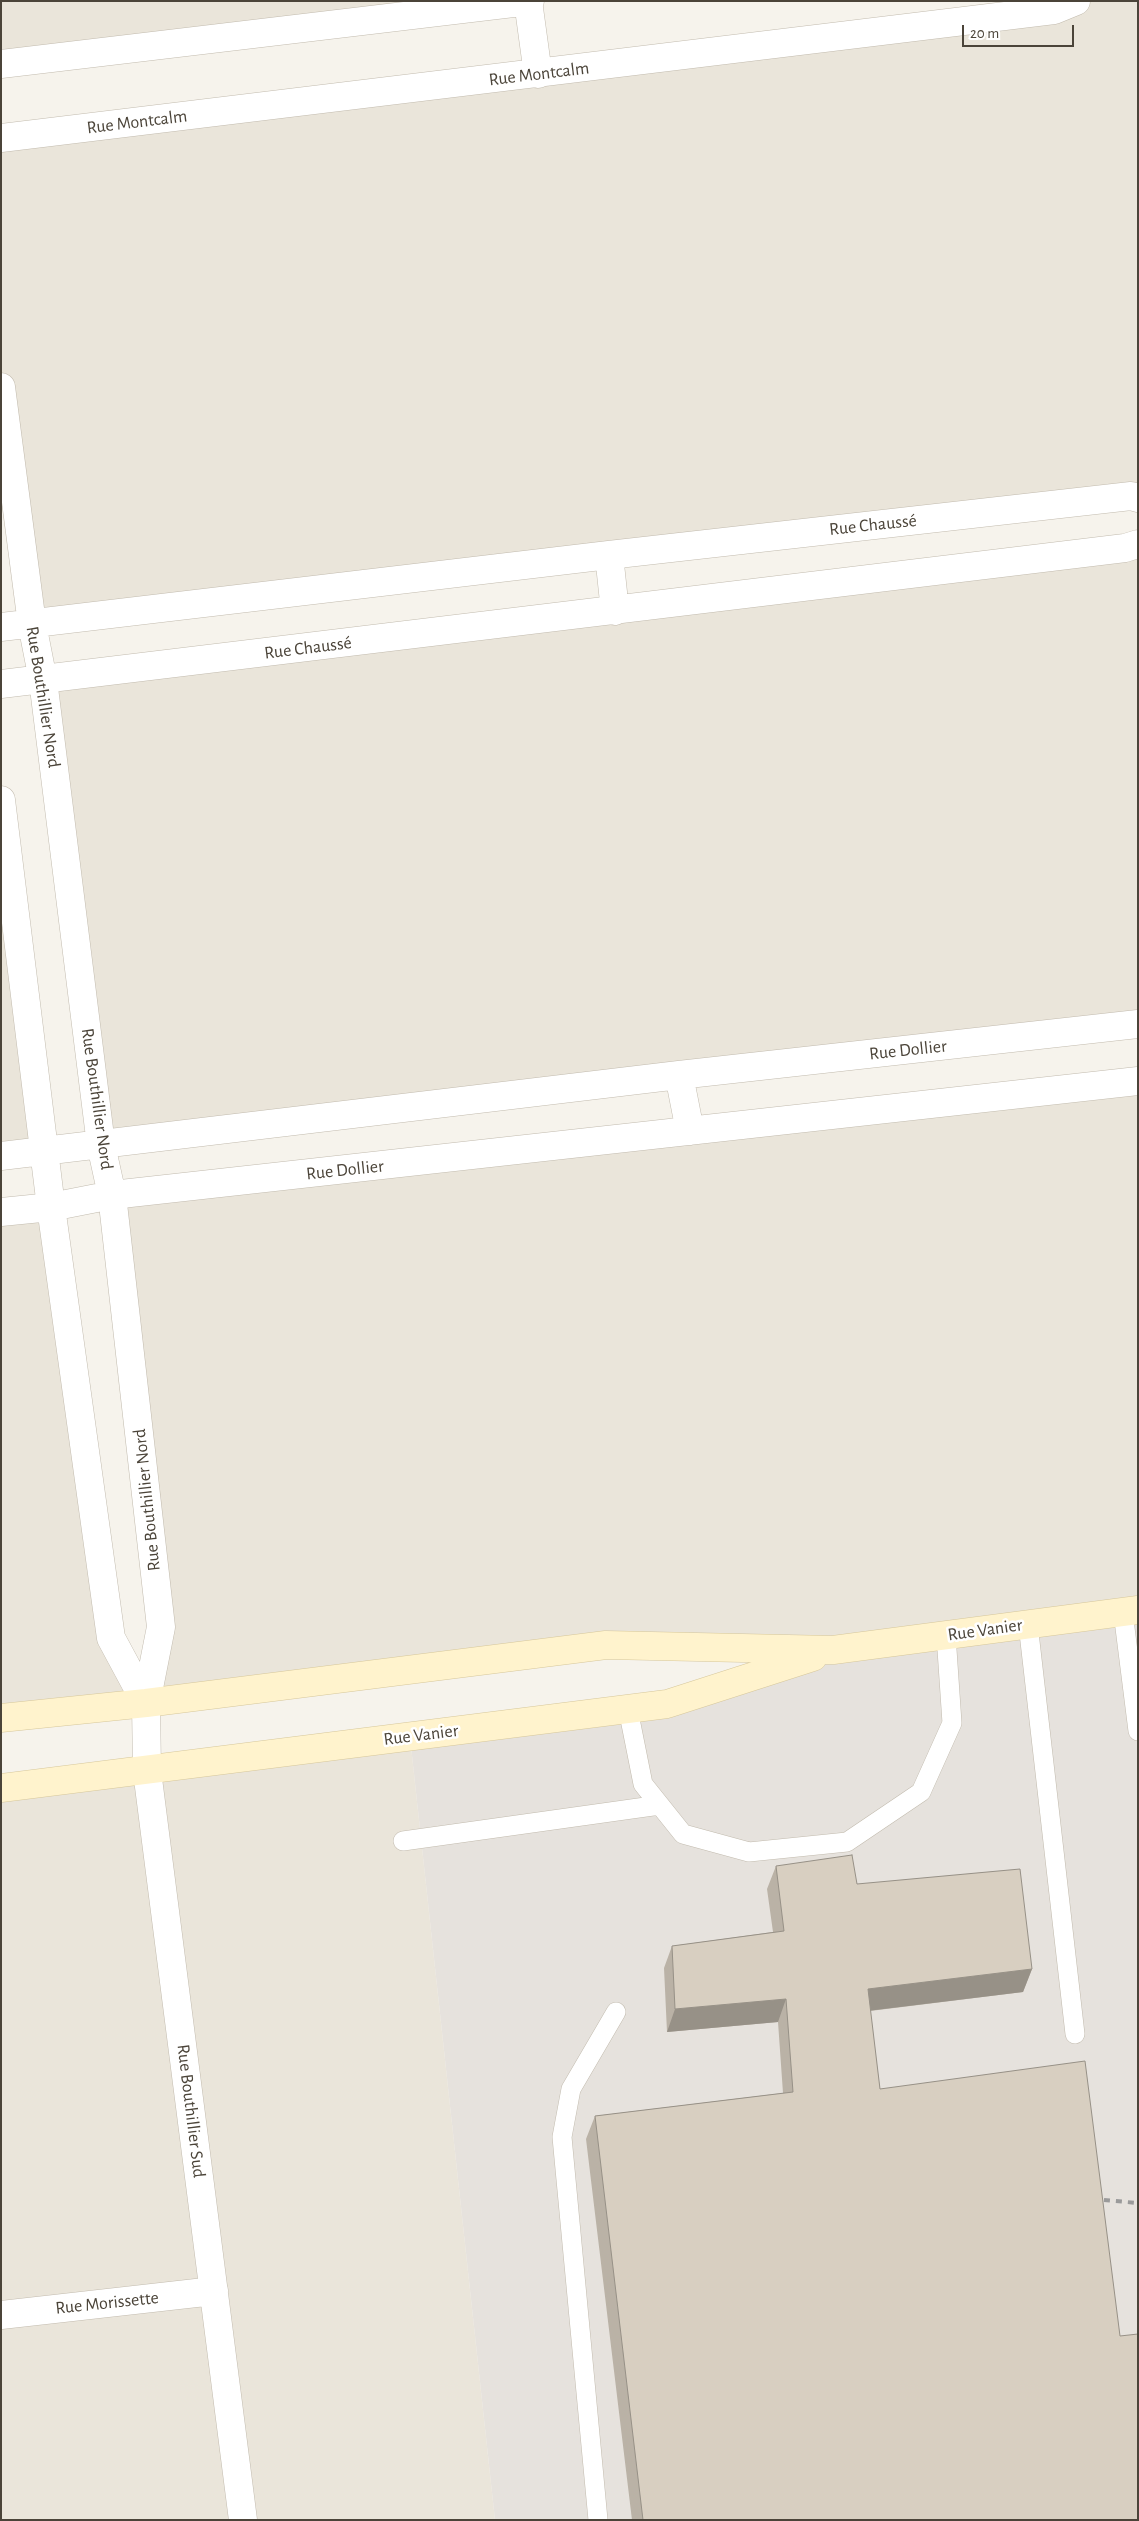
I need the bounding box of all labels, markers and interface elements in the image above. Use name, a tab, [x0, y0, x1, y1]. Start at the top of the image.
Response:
scale bar	[964, 15, 1076, 47]
text: 20 m	[970, 26, 999, 41]
street label: Rue Montcalm	[487, 57, 591, 91]
street label: Rue Montcalm	[85, 105, 189, 139]
street label: Rue Chaussé	[828, 510, 918, 540]
street label: Rue Bouthillier Nord	[21, 625, 65, 769]
street label: Rue Chaussé	[263, 632, 353, 664]
street label: Rue Bouthillier Nord	[76, 1027, 118, 1171]
street label: Rue Dollier	[868, 1035, 948, 1065]
street label: Rue Dollier	[305, 1155, 385, 1185]
street label: Rue Bouthillier Nord	[129, 1428, 165, 1572]
street label: Rue Vanier	[946, 1614, 1024, 1646]
street label: Rue Vanier	[382, 1720, 460, 1750]
street label: Rue Bouthillier Sud	[172, 2043, 210, 2179]
street label: Rue Morissette	[54, 2287, 160, 2319]

